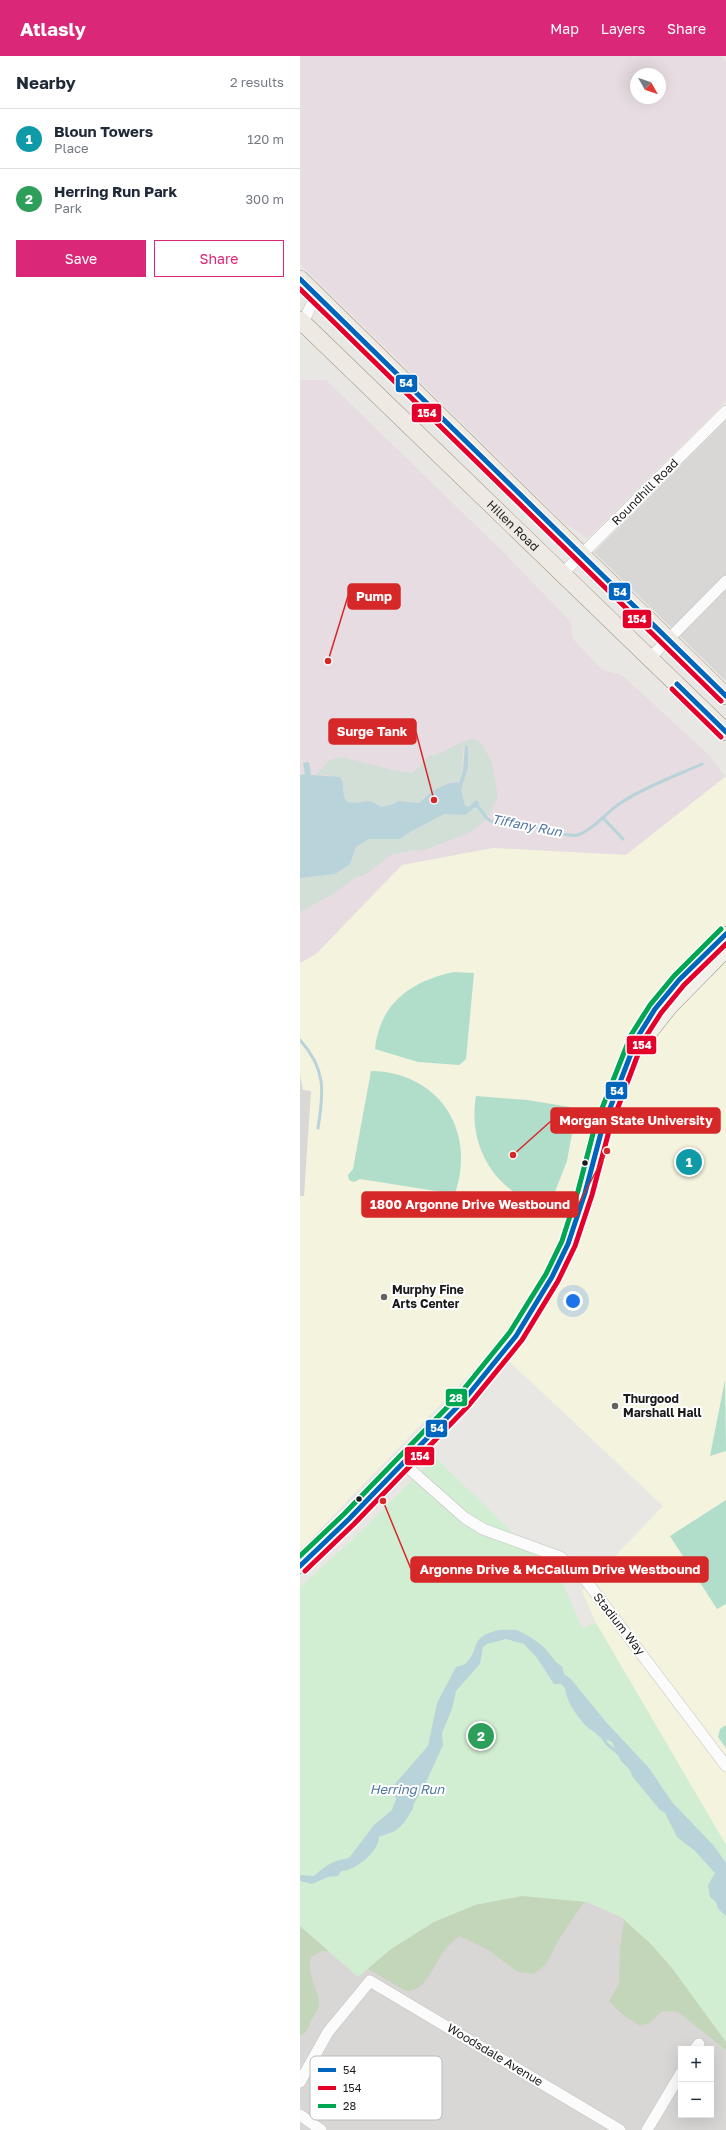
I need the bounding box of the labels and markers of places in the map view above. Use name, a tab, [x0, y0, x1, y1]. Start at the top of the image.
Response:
callout: Pump	[348, 584, 400, 609]
callout: Surge Tank	[329, 719, 416, 744]
callout: Morgan State University	[551, 1108, 720, 1133]
pin: 1	[676, 1147, 702, 1177]
unlabelled marker	[580, 1158, 590, 1168]
callout: 1800 Argonne Drive Westbound	[362, 1192, 578, 1217]
place label: Murphy Fine Arts Center	[392, 1282, 464, 1311]
marker: Murphy Fine Arts Center	[379, 1292, 389, 1302]
place label: Thurgood Marshall Hall	[623, 1391, 701, 1420]
marker: Thurgood Marshall Hall	[610, 1401, 620, 1411]
unlabelled marker	[354, 1494, 364, 1504]
callout: Argonne Drive & McCallum Drive Westbound	[411, 1557, 708, 1582]
pin: 2	[468, 1721, 494, 1751]

